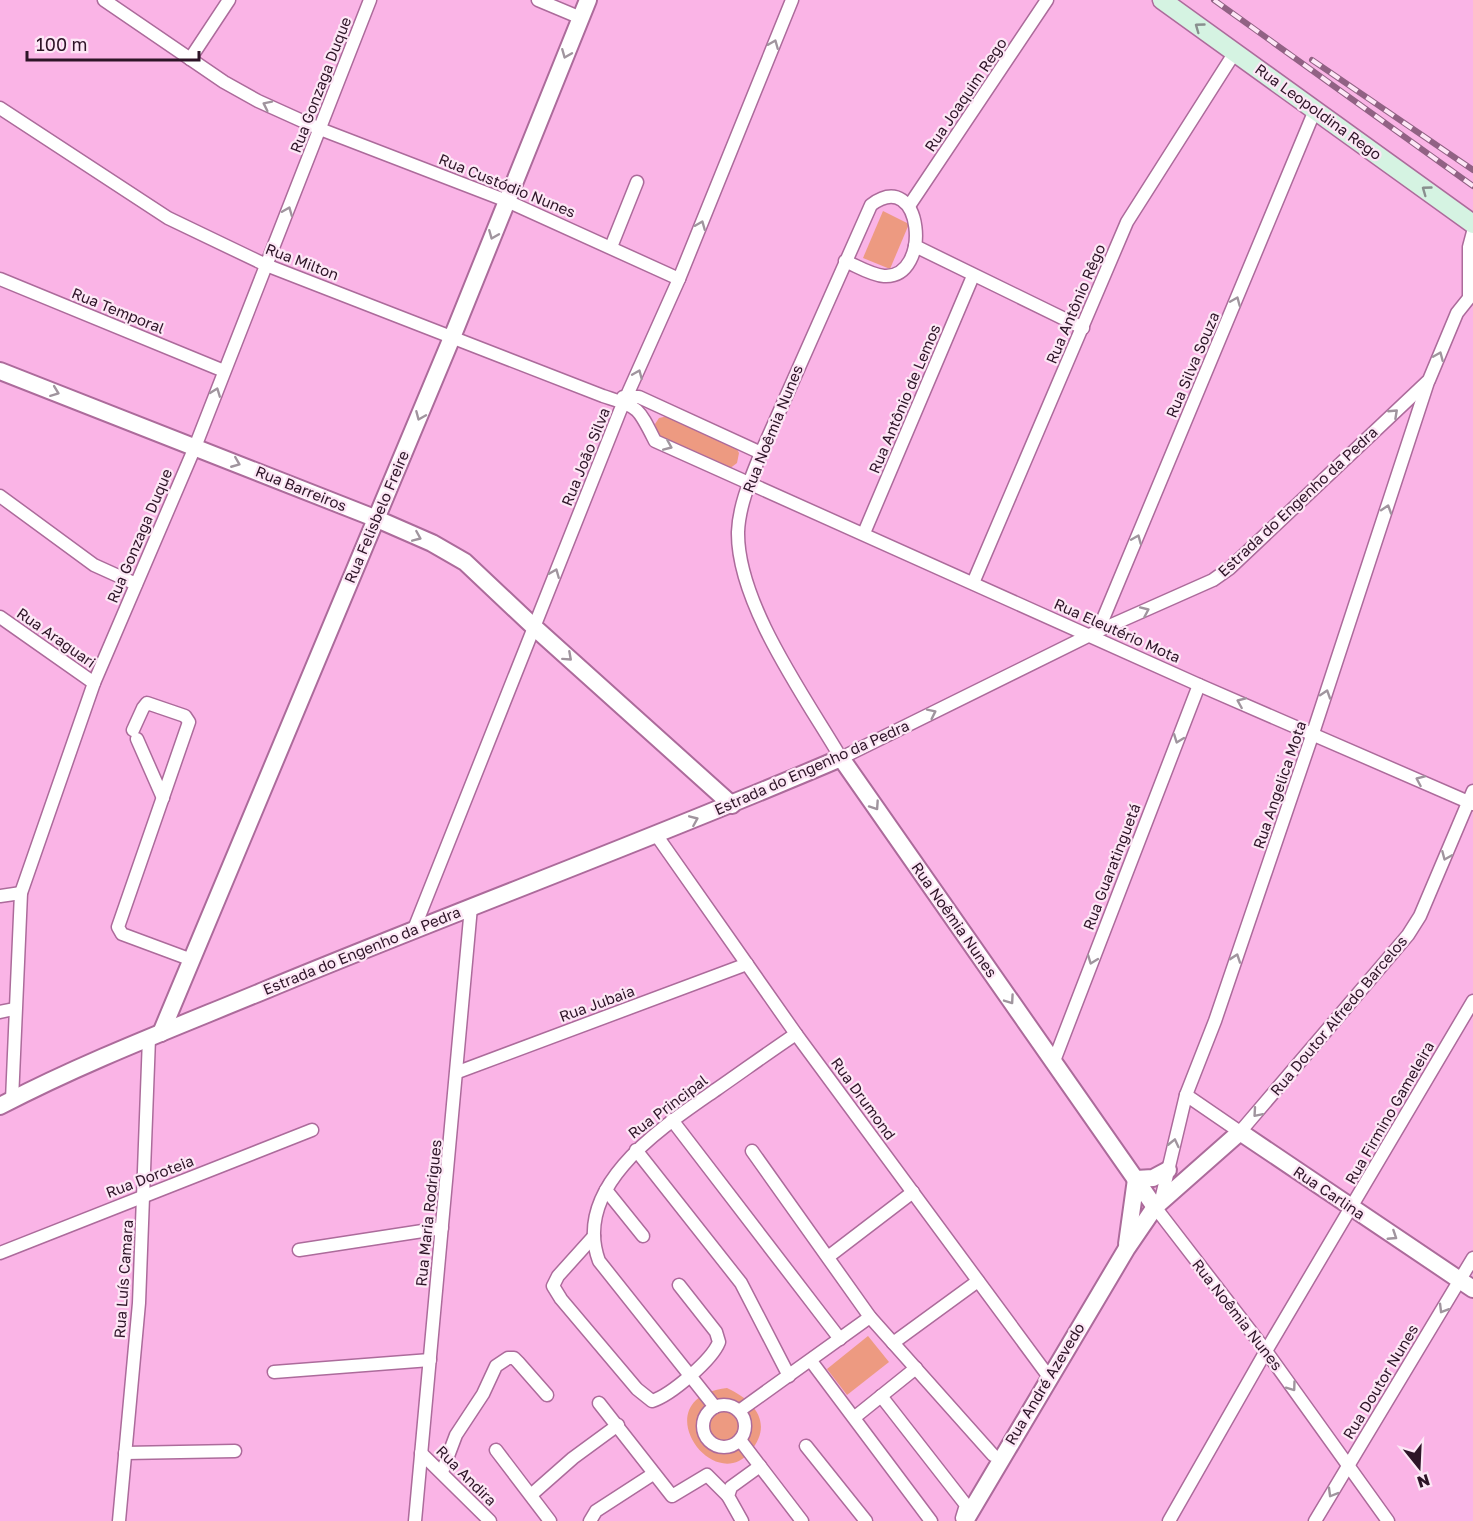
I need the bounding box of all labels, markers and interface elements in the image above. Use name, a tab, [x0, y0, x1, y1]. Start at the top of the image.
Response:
street label: Rua Gonzaga Duque	[286, 14, 354, 155]
one-way arrow	[1195, 23, 1206, 34]
scale bar	[27, 24, 200, 62]
text: 100 m	[36, 33, 87, 55]
street label: Rua Joaquim Rego	[920, 34, 1010, 155]
one-way arrow	[767, 39, 779, 50]
one-way arrow	[561, 48, 573, 59]
street label: Rua Leopoldina Rego	[1252, 59, 1385, 163]
one-way arrow	[262, 101, 273, 112]
street label: Rua Custódio Nunes	[436, 149, 578, 221]
one-way arrow	[1421, 186, 1432, 197]
one-way arrow	[280, 206, 293, 217]
one-way arrow	[694, 220, 706, 231]
one-way arrow	[488, 229, 501, 240]
street label: Rua Milton	[263, 239, 341, 283]
street label: Rua Antônio Rêgo	[1042, 241, 1108, 366]
street label: Rua Temporal	[69, 283, 168, 337]
one-way arrow	[1229, 296, 1241, 307]
street label: Rua Silva Souza	[1162, 309, 1222, 420]
street label: Rua Antônio de Lemos	[864, 321, 944, 476]
one-way arrow	[1432, 351, 1444, 362]
street label: Rua Noêmia Nunes	[738, 362, 806, 495]
one-way arrow	[631, 369, 643, 380]
one-way arrow	[49, 385, 59, 398]
one-way arrow	[209, 387, 221, 398]
street label: Rua João Silva	[557, 405, 613, 508]
one-way arrow	[415, 409, 427, 420]
one-way arrow	[1387, 409, 1398, 420]
street label: Estrada do Engenho da Pedra	[1214, 423, 1381, 580]
one-way arrow	[661, 439, 672, 451]
street label: Rua Felisbelo Freire	[340, 447, 412, 586]
one-way arrow	[230, 456, 241, 468]
street label: Rua Barreiros	[253, 462, 350, 515]
street label: Rua Gonzaga Duque	[103, 465, 176, 605]
one-way arrow	[1379, 504, 1392, 515]
one-way arrow	[411, 530, 422, 542]
one-way arrow	[1130, 534, 1142, 545]
one-way arrow	[548, 568, 560, 579]
street label: Rua Eleutério Mota	[1051, 594, 1183, 666]
street label: Rua Araguari	[14, 603, 99, 671]
one-way arrow	[1139, 606, 1150, 618]
one-way arrow	[561, 650, 572, 661]
one-way arrow	[1319, 689, 1331, 700]
one-way arrow	[1236, 698, 1247, 710]
one-way arrow	[925, 709, 936, 721]
street label: Estrada do Engenho da Pedra	[711, 716, 912, 818]
street label: Rua Angelica Mota	[1249, 718, 1309, 851]
one-way arrow	[1172, 733, 1185, 744]
one-way arrow	[1415, 776, 1426, 788]
one-way arrow	[868, 799, 879, 810]
street label: Rua Guaratinguetá	[1079, 801, 1143, 932]
one-way arrow	[688, 815, 699, 827]
one-way arrow	[1441, 849, 1453, 860]
street label: Rua Noêmia Nunes	[908, 858, 1001, 980]
street label: Estrada do Engenho da Pedra	[260, 902, 463, 998]
street label: Rua Doutor Alfredo Barcelos	[1266, 932, 1410, 1099]
one-way arrow	[1229, 954, 1242, 964]
one-way arrow	[1087, 955, 1100, 965]
street label: Rua Jubaia	[557, 981, 637, 1025]
one-way arrow	[1003, 994, 1014, 1005]
street label: Rua Firmino Gameleira	[1341, 1038, 1437, 1187]
street label: Rua Drumond	[828, 1054, 900, 1143]
street label: Rua Principal	[624, 1070, 711, 1142]
one-way arrow	[1253, 1106, 1264, 1116]
street label: Rua Maria Rodrigues	[411, 1138, 445, 1287]
one-way arrow	[1167, 1138, 1180, 1148]
street label: Rua Doroteia	[103, 1151, 196, 1201]
street label: Rua Carlina	[1290, 1162, 1369, 1223]
street label: Rua Luís Camara	[110, 1219, 136, 1339]
one-way arrow	[1386, 1229, 1397, 1240]
street label: Rua Noêmia Nunes	[1189, 1255, 1287, 1374]
one-way arrow	[1439, 1302, 1450, 1313]
street label: Rua André Azevedo	[1001, 1319, 1088, 1448]
street label: Rua Doutor Nunes	[1339, 1321, 1422, 1442]
one-way arrow	[1285, 1380, 1296, 1391]
north arrow	[1389, 1437, 1449, 1497]
street label: Rua Andira	[433, 1441, 501, 1509]
text: N	[1415, 1470, 1433, 1493]
one-way arrow	[1327, 1487, 1339, 1497]

